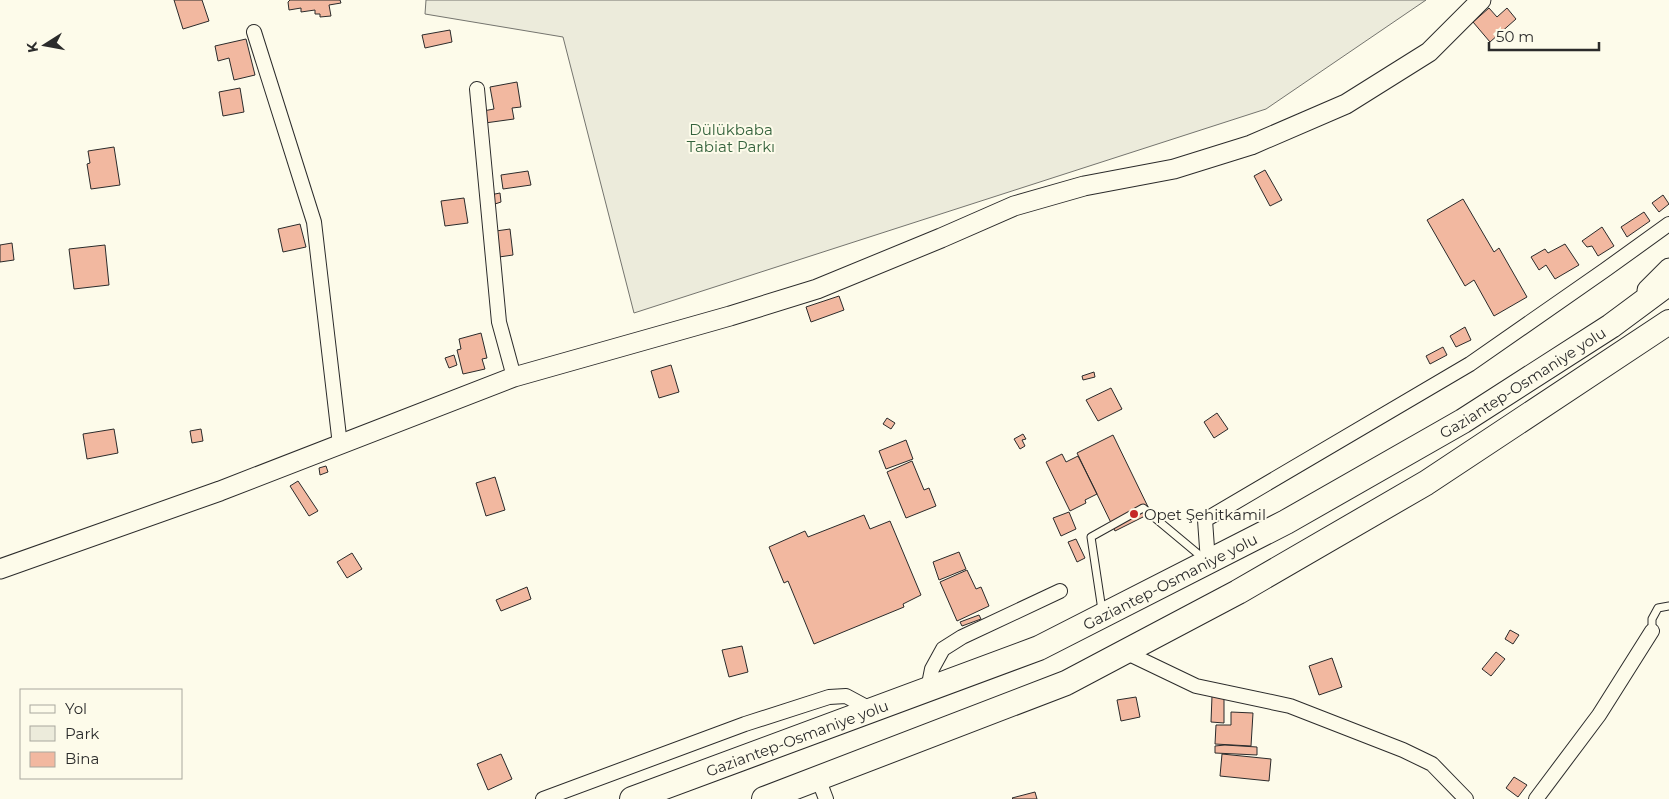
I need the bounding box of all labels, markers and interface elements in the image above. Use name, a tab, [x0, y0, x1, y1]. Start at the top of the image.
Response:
north arrow	[20, 20, 70, 70]
scale bar	[1489, 20, 1599, 52]
text: 50 m	[1496, 27, 1534, 46]
text: K	[22, 40, 42, 54]
park label: Dülükbaba Tabiat Parkı	[687, 120, 775, 156]
street label: Gaziantep-Osmaniye yolu	[1436, 323, 1609, 442]
place label: Opet Şehitkamil	[1144, 505, 1266, 524]
marker: Opet Şehitkamil	[1128, 508, 1140, 520]
street label: Gaziantep-Osmaniye yolu	[1079, 529, 1260, 634]
legend	[20, 689, 182, 779]
street label: Gaziantep-Osmaniye yolu	[703, 695, 891, 780]
text: Yol	[65, 699, 87, 718]
text: Park	[65, 724, 99, 743]
text: Bina	[65, 749, 99, 768]

